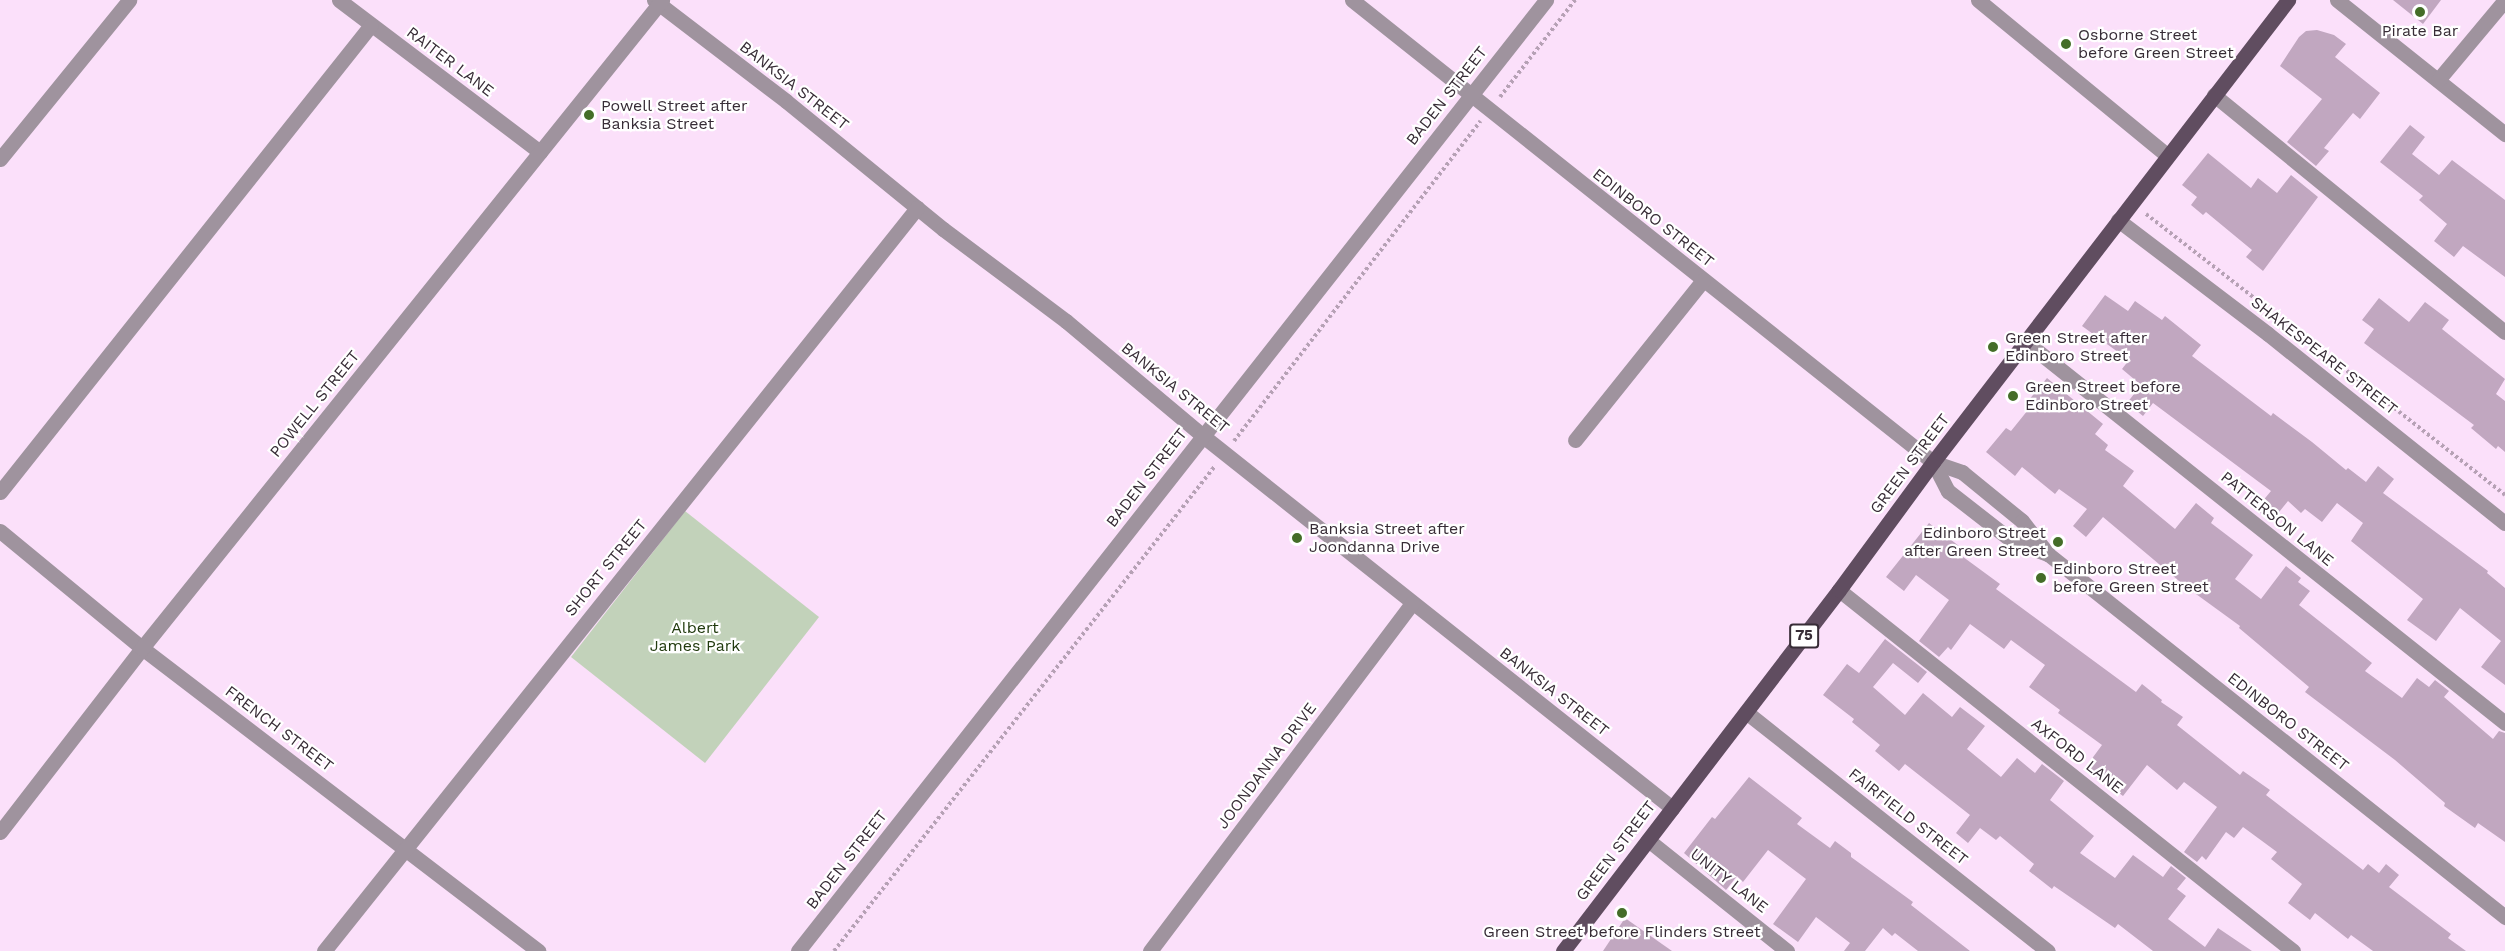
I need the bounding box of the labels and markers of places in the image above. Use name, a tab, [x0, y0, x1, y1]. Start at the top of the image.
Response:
marker: Pirate Bar	[2413, 5, 2427, 19]
place label: Pirate Bar	[2382, 21, 2458, 41]
place label: Osborne Street before Green Street	[2078, 25, 2234, 63]
marker: Osborne Street before Green Street	[2059, 37, 2073, 51]
place label: Powell Street after Banksia Street	[601, 96, 748, 134]
marker: Powell Street after Banksia Street	[582, 108, 596, 122]
place label: Green Street after Edinboro Street	[2005, 328, 2147, 366]
marker: Green Street after Edinboro Street	[1986, 340, 2000, 354]
place label: Green Street before Edinboro Street	[2025, 377, 2181, 415]
marker: Green Street before Edinboro Street	[2006, 389, 2020, 403]
place label: Banksia Street after Joondanna Drive	[1309, 519, 1465, 557]
place label: Edinboro Street after Green Street	[1904, 523, 2046, 561]
marker: Banksia Street after Joondanna Drive	[1290, 531, 1304, 545]
marker: Edinboro Street after Green Street	[2051, 535, 2065, 549]
place label: Edinboro Street before Green Street	[2053, 559, 2209, 597]
marker: Edinboro Street before Green Street	[2034, 571, 2048, 585]
marker: Green Street before Flinders Street	[1615, 906, 1629, 920]
place label: Green Street before Flinders Street	[1483, 922, 1761, 942]

